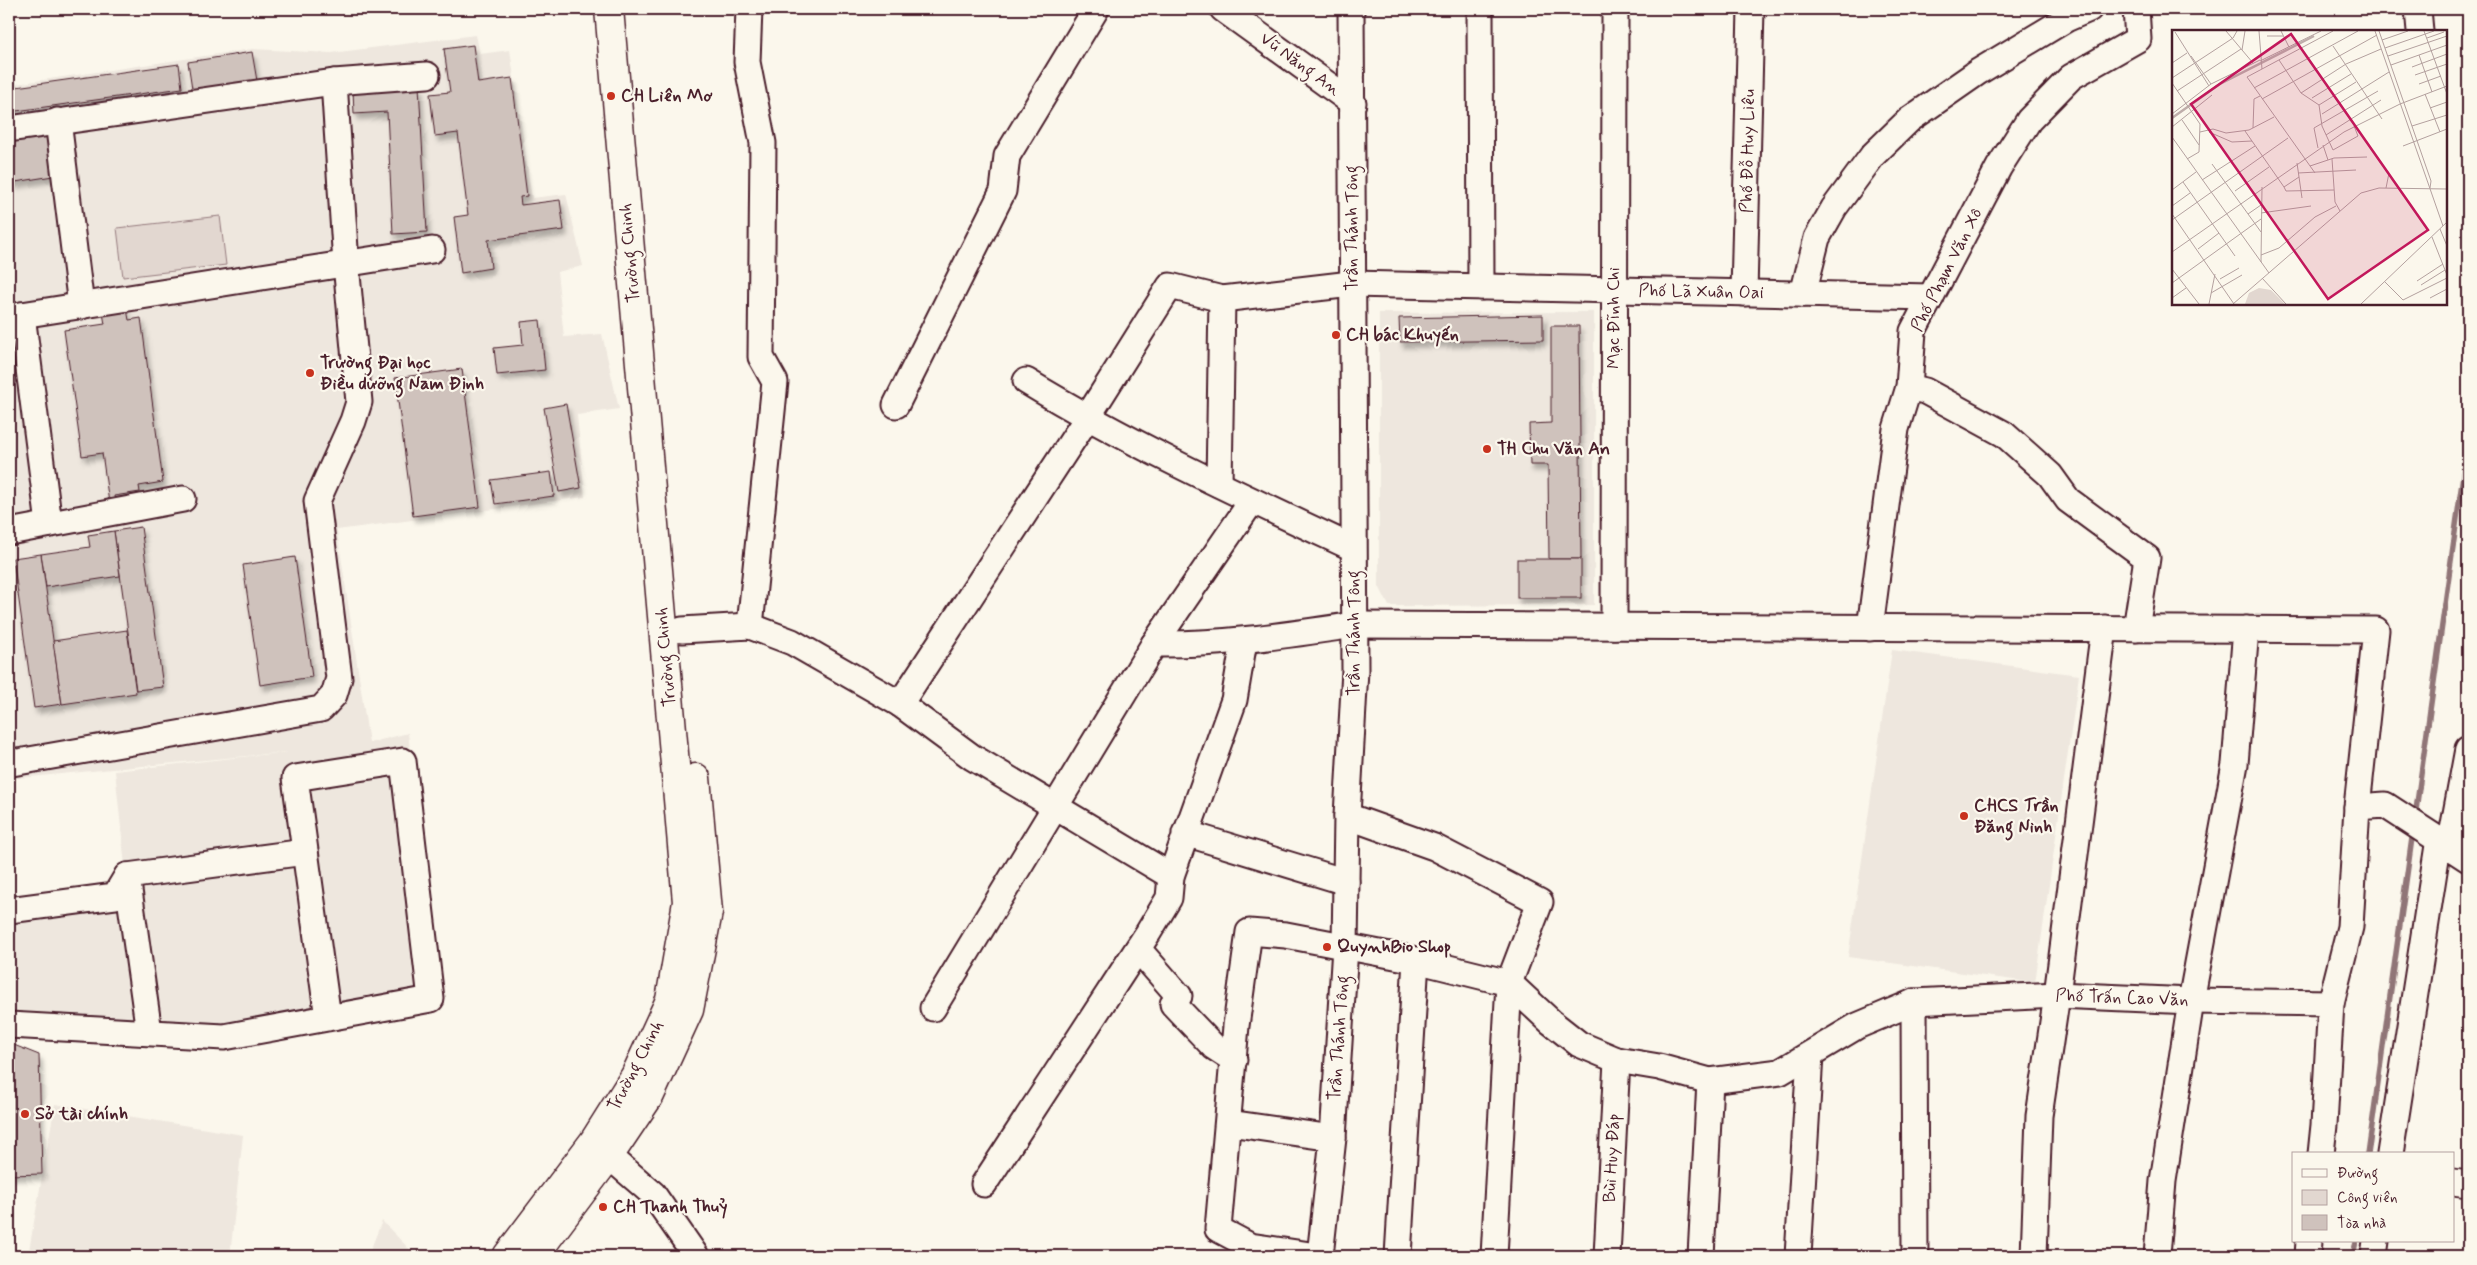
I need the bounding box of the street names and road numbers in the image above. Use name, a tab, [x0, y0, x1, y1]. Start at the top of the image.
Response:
street label: Vũ Năng An	[1254, 27, 1345, 103]
street label: Phố Đỗ Huy Liêu	[1735, 89, 1761, 213]
street label: Trần Thánh Tông	[1340, 165, 1366, 291]
street label: Trường Chinh	[614, 202, 648, 304]
street label: Phố Phạm Văn Xô	[1905, 204, 1989, 336]
street label: Mạc Đĩnh Chi	[1602, 267, 1626, 369]
street label: Phố Lã Xuân Oai	[1638, 279, 1764, 305]
street label: Trần Thánh Tông	[1342, 570, 1368, 696]
street label: Trường Chinh	[650, 606, 684, 708]
street label: Trần Thánh Tông	[1323, 974, 1357, 1102]
street label: Phố Trấn Cao Văn	[2055, 984, 2189, 1012]
street label: Trường Chinh	[602, 1016, 672, 1117]
street label: Bùi Huy Đáp	[1598, 1113, 1626, 1203]

